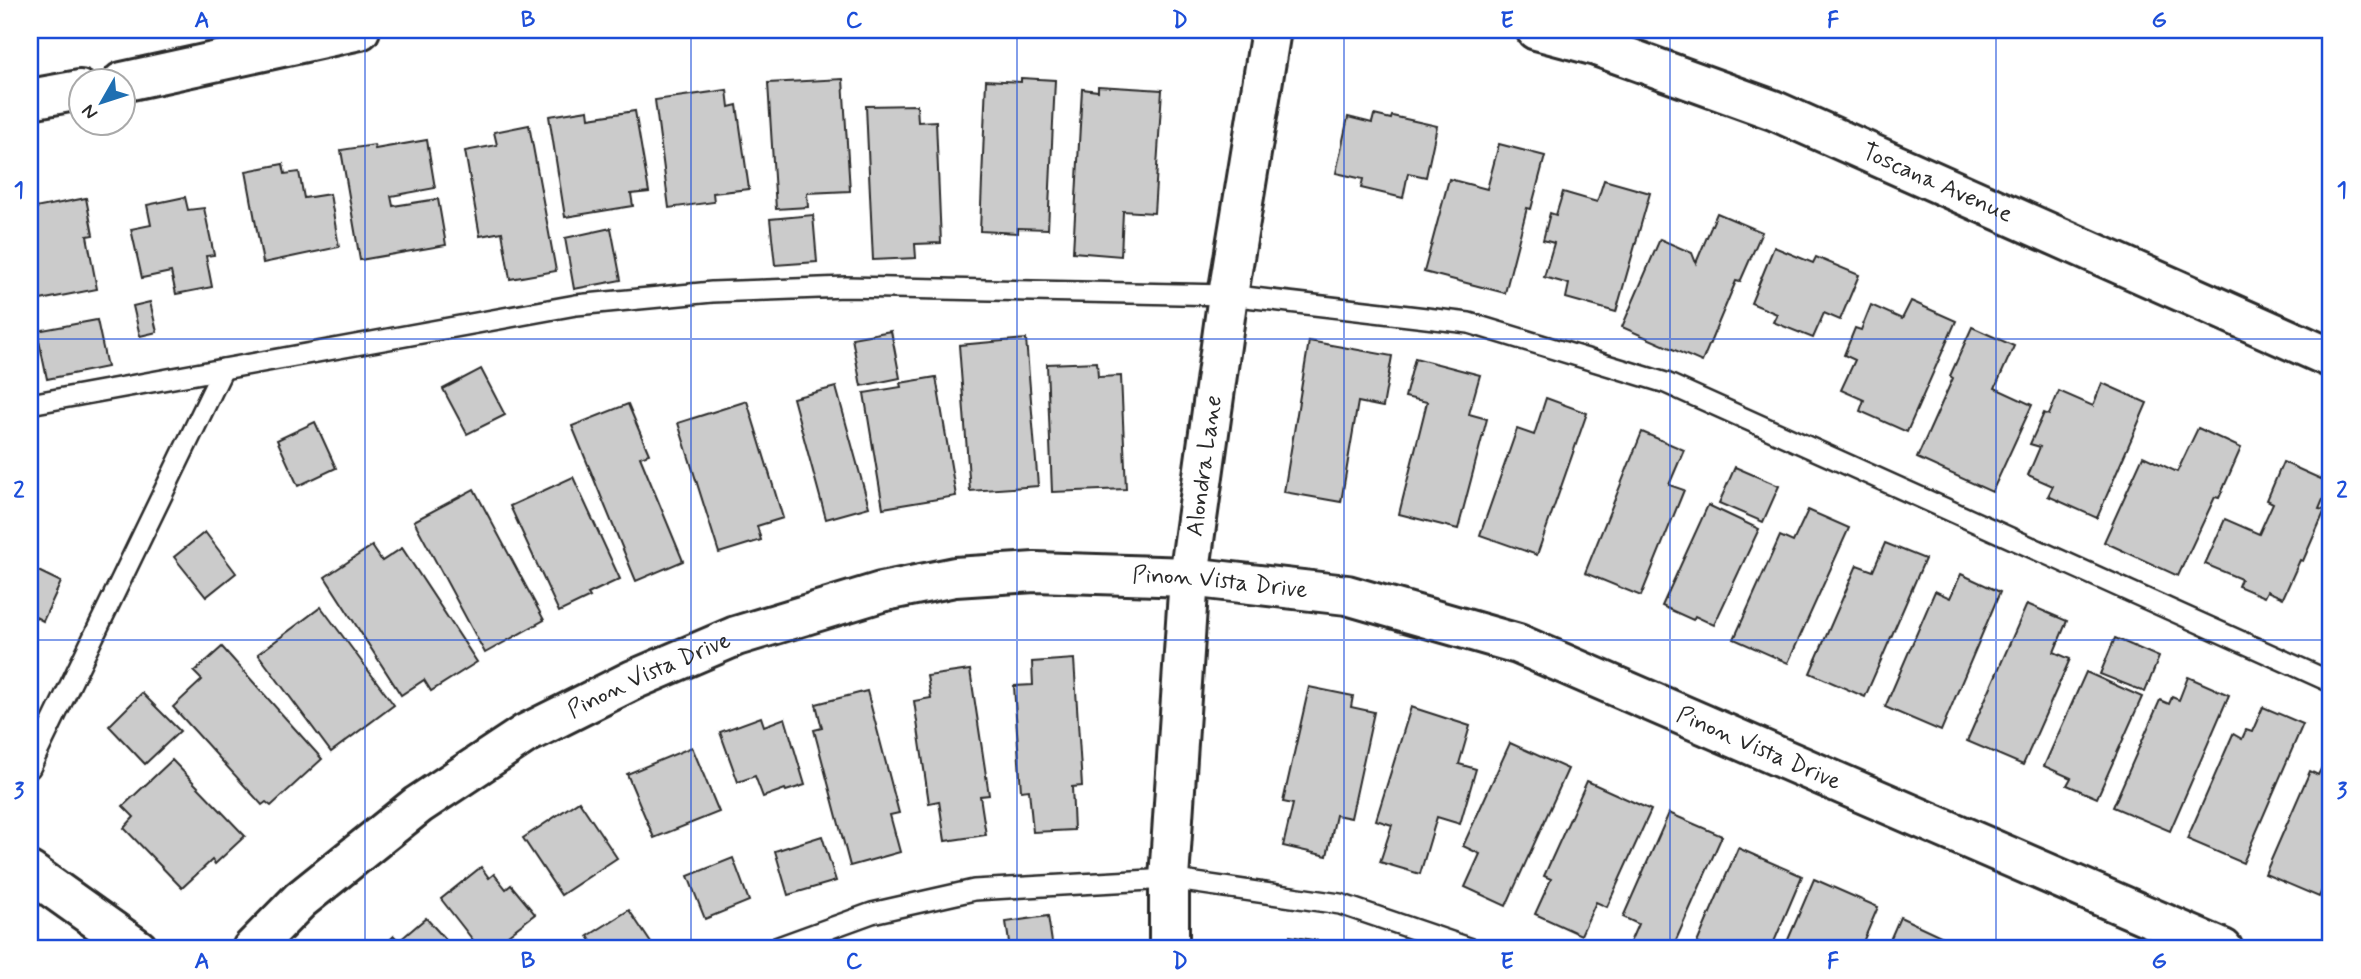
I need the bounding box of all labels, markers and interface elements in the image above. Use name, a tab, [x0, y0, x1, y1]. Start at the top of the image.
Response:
text: A	[194, 6, 210, 36]
text: B	[521, 6, 536, 36]
text: C	[846, 6, 863, 36]
text: D	[1172, 6, 1188, 36]
text: E	[1500, 6, 1514, 36]
text: F	[1827, 6, 1839, 36]
text: G	[2151, 6, 2167, 36]
north arrow	[66, 66, 136, 136]
text: N	[76, 99, 104, 125]
street label: Toscana Avenue	[1857, 136, 2018, 230]
text: 1	[14, 176, 24, 206]
text: 1	[2337, 176, 2347, 206]
street label: Alondra Lane	[1179, 393, 1229, 538]
text: 2	[13, 476, 25, 506]
text: 2	[2336, 476, 2348, 506]
street label: Pinon Vista Drive	[1132, 560, 1310, 606]
street label: Pinon Vista Drive	[562, 625, 736, 726]
street label: Pinon Vista Drive	[1672, 699, 1846, 797]
text: 3	[14, 777, 25, 807]
text: 3	[2337, 777, 2348, 807]
text: A	[194, 947, 210, 977]
text: B	[521, 947, 536, 977]
text: C	[846, 947, 863, 977]
text: D	[1172, 947, 1188, 977]
text: E	[1500, 947, 1514, 977]
text: F	[1827, 947, 1839, 977]
text: G	[2151, 947, 2167, 977]

